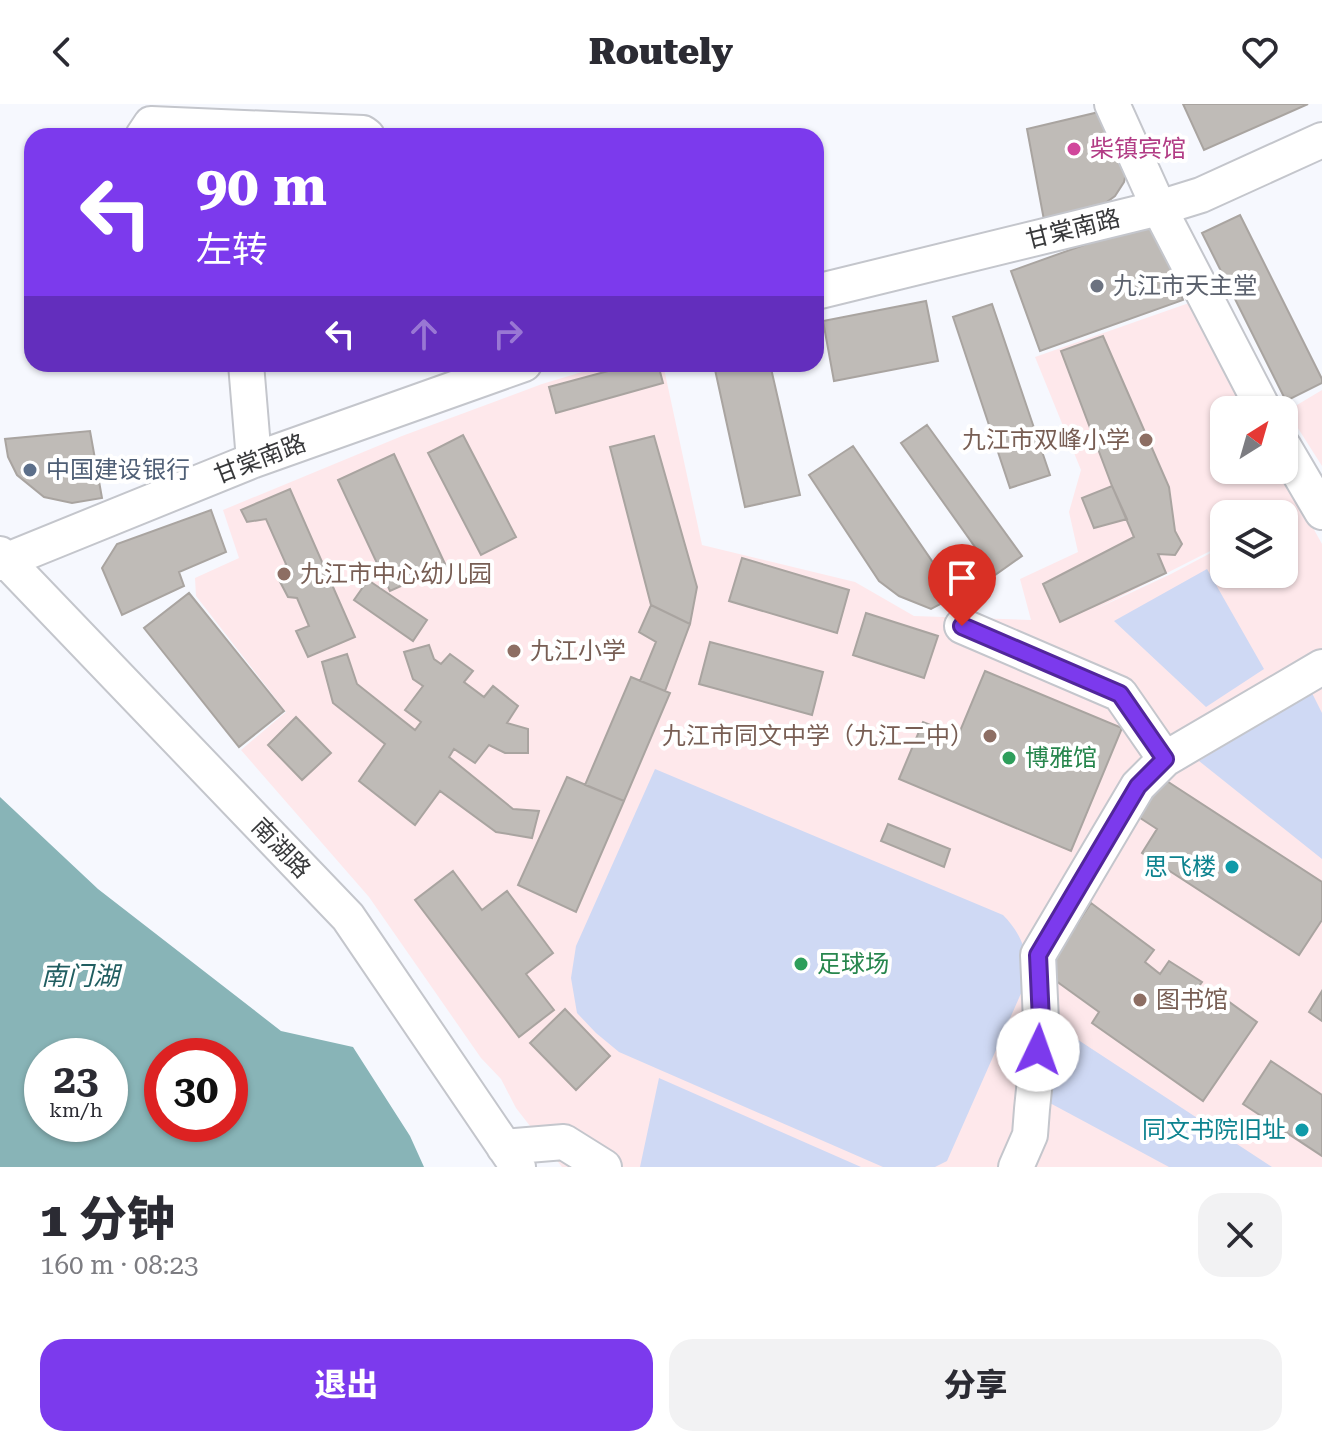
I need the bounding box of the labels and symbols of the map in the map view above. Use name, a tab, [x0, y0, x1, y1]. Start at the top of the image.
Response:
place label: 柴镇宾馆	[1090, 135, 1186, 163]
marker: 柴镇宾馆	[1065, 140, 1083, 158]
street label: 甘棠南路	[1023, 204, 1123, 254]
place label: 九江市天主堂	[1113, 272, 1257, 300]
marker: 九江市天主堂	[1088, 277, 1106, 295]
north arrow	[1210, 396, 1298, 484]
place label: 九江市双峰小学	[962, 426, 1130, 454]
street label: 甘棠南路	[210, 429, 310, 489]
marker: 九江市双峰小学	[1137, 431, 1155, 449]
place label: 中国建设银行	[46, 456, 190, 484]
marker: 中国建设银行	[21, 461, 39, 479]
pin	[928, 544, 996, 626]
place label: 九江市中心幼儿园	[300, 560, 492, 588]
marker: 九江市中心幼儿园	[275, 565, 293, 583]
place label: 九江小学	[530, 637, 626, 665]
marker: 九江小学	[505, 642, 523, 660]
place label: 九江市同文中学（九江二中）	[662, 722, 974, 750]
marker: 九江市同文中学（九江二中）	[981, 727, 999, 745]
place label: 博雅馆	[1025, 744, 1097, 772]
marker: 博雅馆	[1000, 749, 1018, 767]
street label: 南湖路	[246, 812, 316, 884]
place label: 思飞楼	[1144, 853, 1216, 881]
marker: 思飞楼	[1223, 858, 1241, 876]
place label: 足球场	[817, 950, 889, 978]
marker: 足球场	[792, 955, 810, 973]
water label: 南门湖	[41, 961, 123, 991]
place label: 图书馆	[1156, 986, 1228, 1014]
marker: 图书馆	[1131, 991, 1149, 1009]
position arrow	[996, 1008, 1080, 1092]
speed limit sign: 30	[144, 1038, 248, 1142]
place label: 同文书院旧址	[1142, 1116, 1286, 1144]
marker: 同文书院旧址	[1293, 1121, 1311, 1139]

